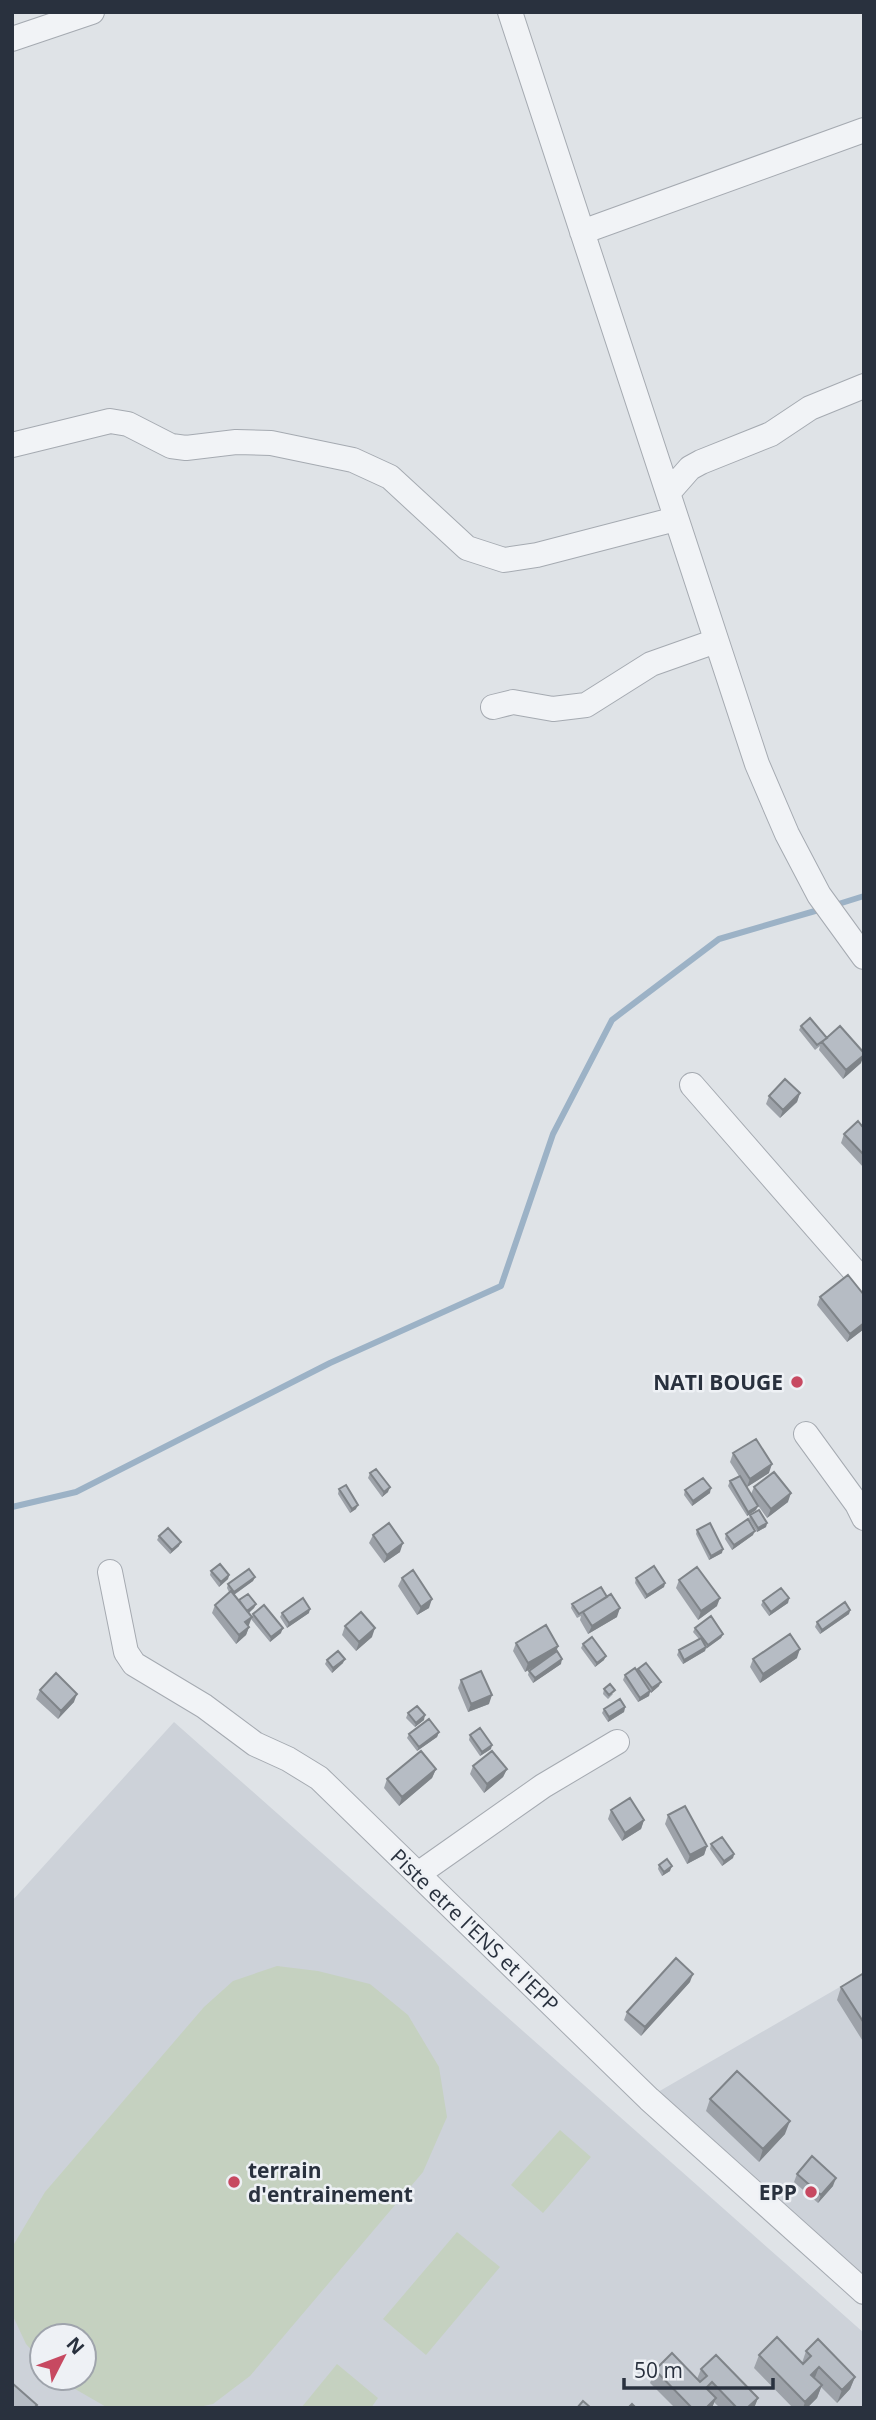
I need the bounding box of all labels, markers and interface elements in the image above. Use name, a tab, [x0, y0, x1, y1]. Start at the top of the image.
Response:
place label: NATI BOUGE	[653, 1368, 783, 1396]
marker: NATI BOUGE	[789, 1374, 805, 1390]
street label: Piste etre l'ENS et l'EPP	[385, 1842, 565, 2018]
place label: terrain d'entrainement	[248, 2156, 413, 2208]
marker: terrain d'entrainement	[226, 2174, 242, 2190]
place label: EPP	[759, 2178, 797, 2206]
marker: EPP	[803, 2184, 819, 2200]
north arrow	[28, 2322, 98, 2392]
text: N	[61, 2331, 90, 2360]
scale bar	[624, 2346, 773, 2390]
text: 50 m	[634, 2356, 683, 2384]

